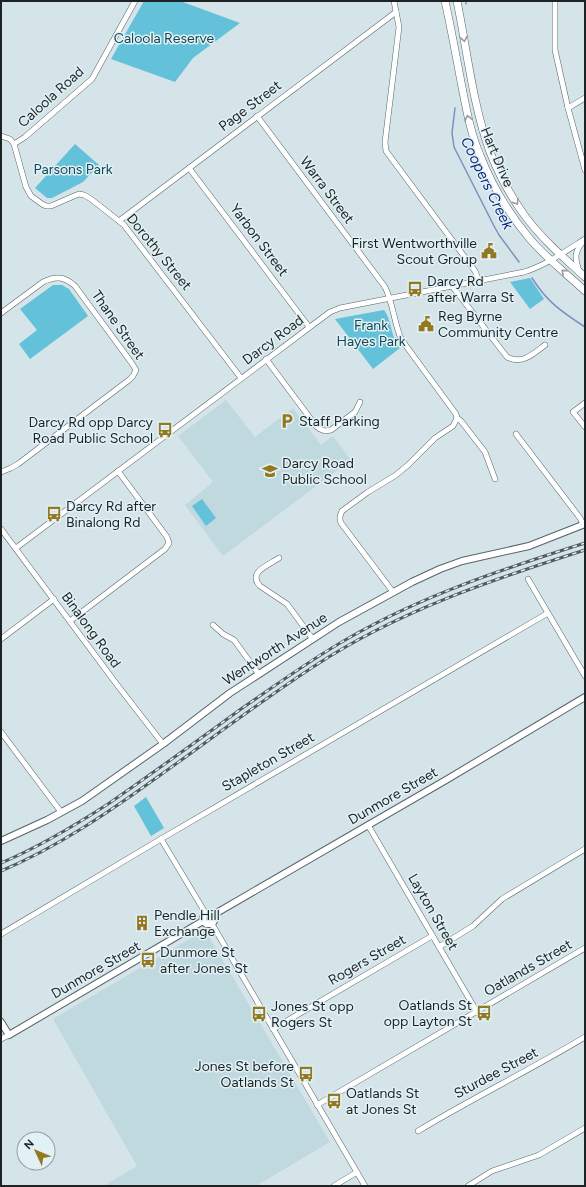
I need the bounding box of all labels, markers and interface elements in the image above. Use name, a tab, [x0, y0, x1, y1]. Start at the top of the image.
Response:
park label: Caloola Reserve	[114, 30, 215, 47]
one-way arrow	[459, 36, 468, 42]
street label: Caloola Road	[15, 63, 87, 131]
street label: Page Street	[215, 77, 285, 135]
one-way arrow	[465, 115, 473, 121]
street label: Hart Drive	[477, 124, 517, 190]
water label: Coopers Creek	[457, 134, 518, 233]
street label: Warra Street	[296, 153, 358, 227]
park label: Parsons Park	[34, 161, 113, 178]
one-way arrow	[511, 198, 519, 205]
street label: Yarbon Street	[226, 200, 292, 280]
street label: Dorothy Street	[123, 210, 195, 294]
place label: First Wentworthville Scout Group	[352, 235, 477, 268]
public building icon: First Wentworthville Scout Group	[480, 242, 498, 260]
one-way arrow	[562, 270, 569, 277]
place label: Darcy Rd after Warra St	[427, 273, 514, 306]
bus stop icon: Darcy Rd after Warra St	[406, 280, 424, 298]
street label: Thane Street	[88, 287, 148, 363]
place label: Reg Byrne Community Centre	[438, 308, 559, 341]
street label: Darcy Road	[239, 312, 307, 368]
public building icon: Reg Byrne Community Centre	[417, 315, 435, 333]
park label: Frank Hayes Park	[336, 317, 406, 350]
parking icon: Staff Parking	[278, 412, 296, 430]
place label: Staff Parking	[299, 413, 380, 430]
place label: Darcy Rd opp Darcy Road Public School	[28, 414, 154, 447]
bus stop icon: Darcy Rd opp Darcy Road Public School	[156, 421, 174, 439]
place label: Darcy Road Public School	[282, 455, 367, 488]
school or university icon: Darcy Road Public School	[261, 462, 279, 480]
place label: Darcy Rd after Binalong Rd	[66, 498, 156, 531]
bus stop icon: Darcy Rd after Binalong Rd	[45, 505, 63, 523]
street label: Binalong Road	[58, 589, 124, 671]
street label: Wentworth Avenue	[220, 609, 331, 689]
street label: Stapleton Street	[219, 729, 317, 795]
street label: Dunmore Street	[345, 764, 441, 828]
street label: Layton Street	[404, 871, 462, 953]
place label: Pendle Hill Exchange	[154, 907, 220, 940]
building icon: Pendle Hill Exchange	[133, 914, 151, 932]
street label: Rogers Street	[325, 931, 409, 989]
street label: Oatlands Street	[481, 936, 575, 1000]
street label: Dunmore Street	[48, 938, 144, 1002]
place label: Dunmore St after Jones St	[160, 944, 248, 977]
bus stop icon: Dunmore St after Jones St	[139, 951, 157, 969]
place label: Oatlands St opp Layton St	[384, 997, 472, 1030]
place label: Jones St opp Rogers St	[271, 998, 354, 1031]
bus stop icon: Oatlands St opp Layton St	[475, 1004, 493, 1022]
bus stop icon: Jones St opp Rogers St	[250, 1005, 268, 1023]
street label: Sturdee Street	[451, 1044, 541, 1102]
place label: Jones St before Oatlands St	[194, 1058, 294, 1091]
bus stop icon: Jones St before Oatlands St	[297, 1065, 315, 1083]
place label: Oatlands St at Jones St	[346, 1085, 419, 1118]
bus stop icon: Oatlands St at Jones St	[325, 1092, 343, 1110]
north arrow	[16, 1131, 56, 1171]
text: N	[22, 1137, 37, 1152]

